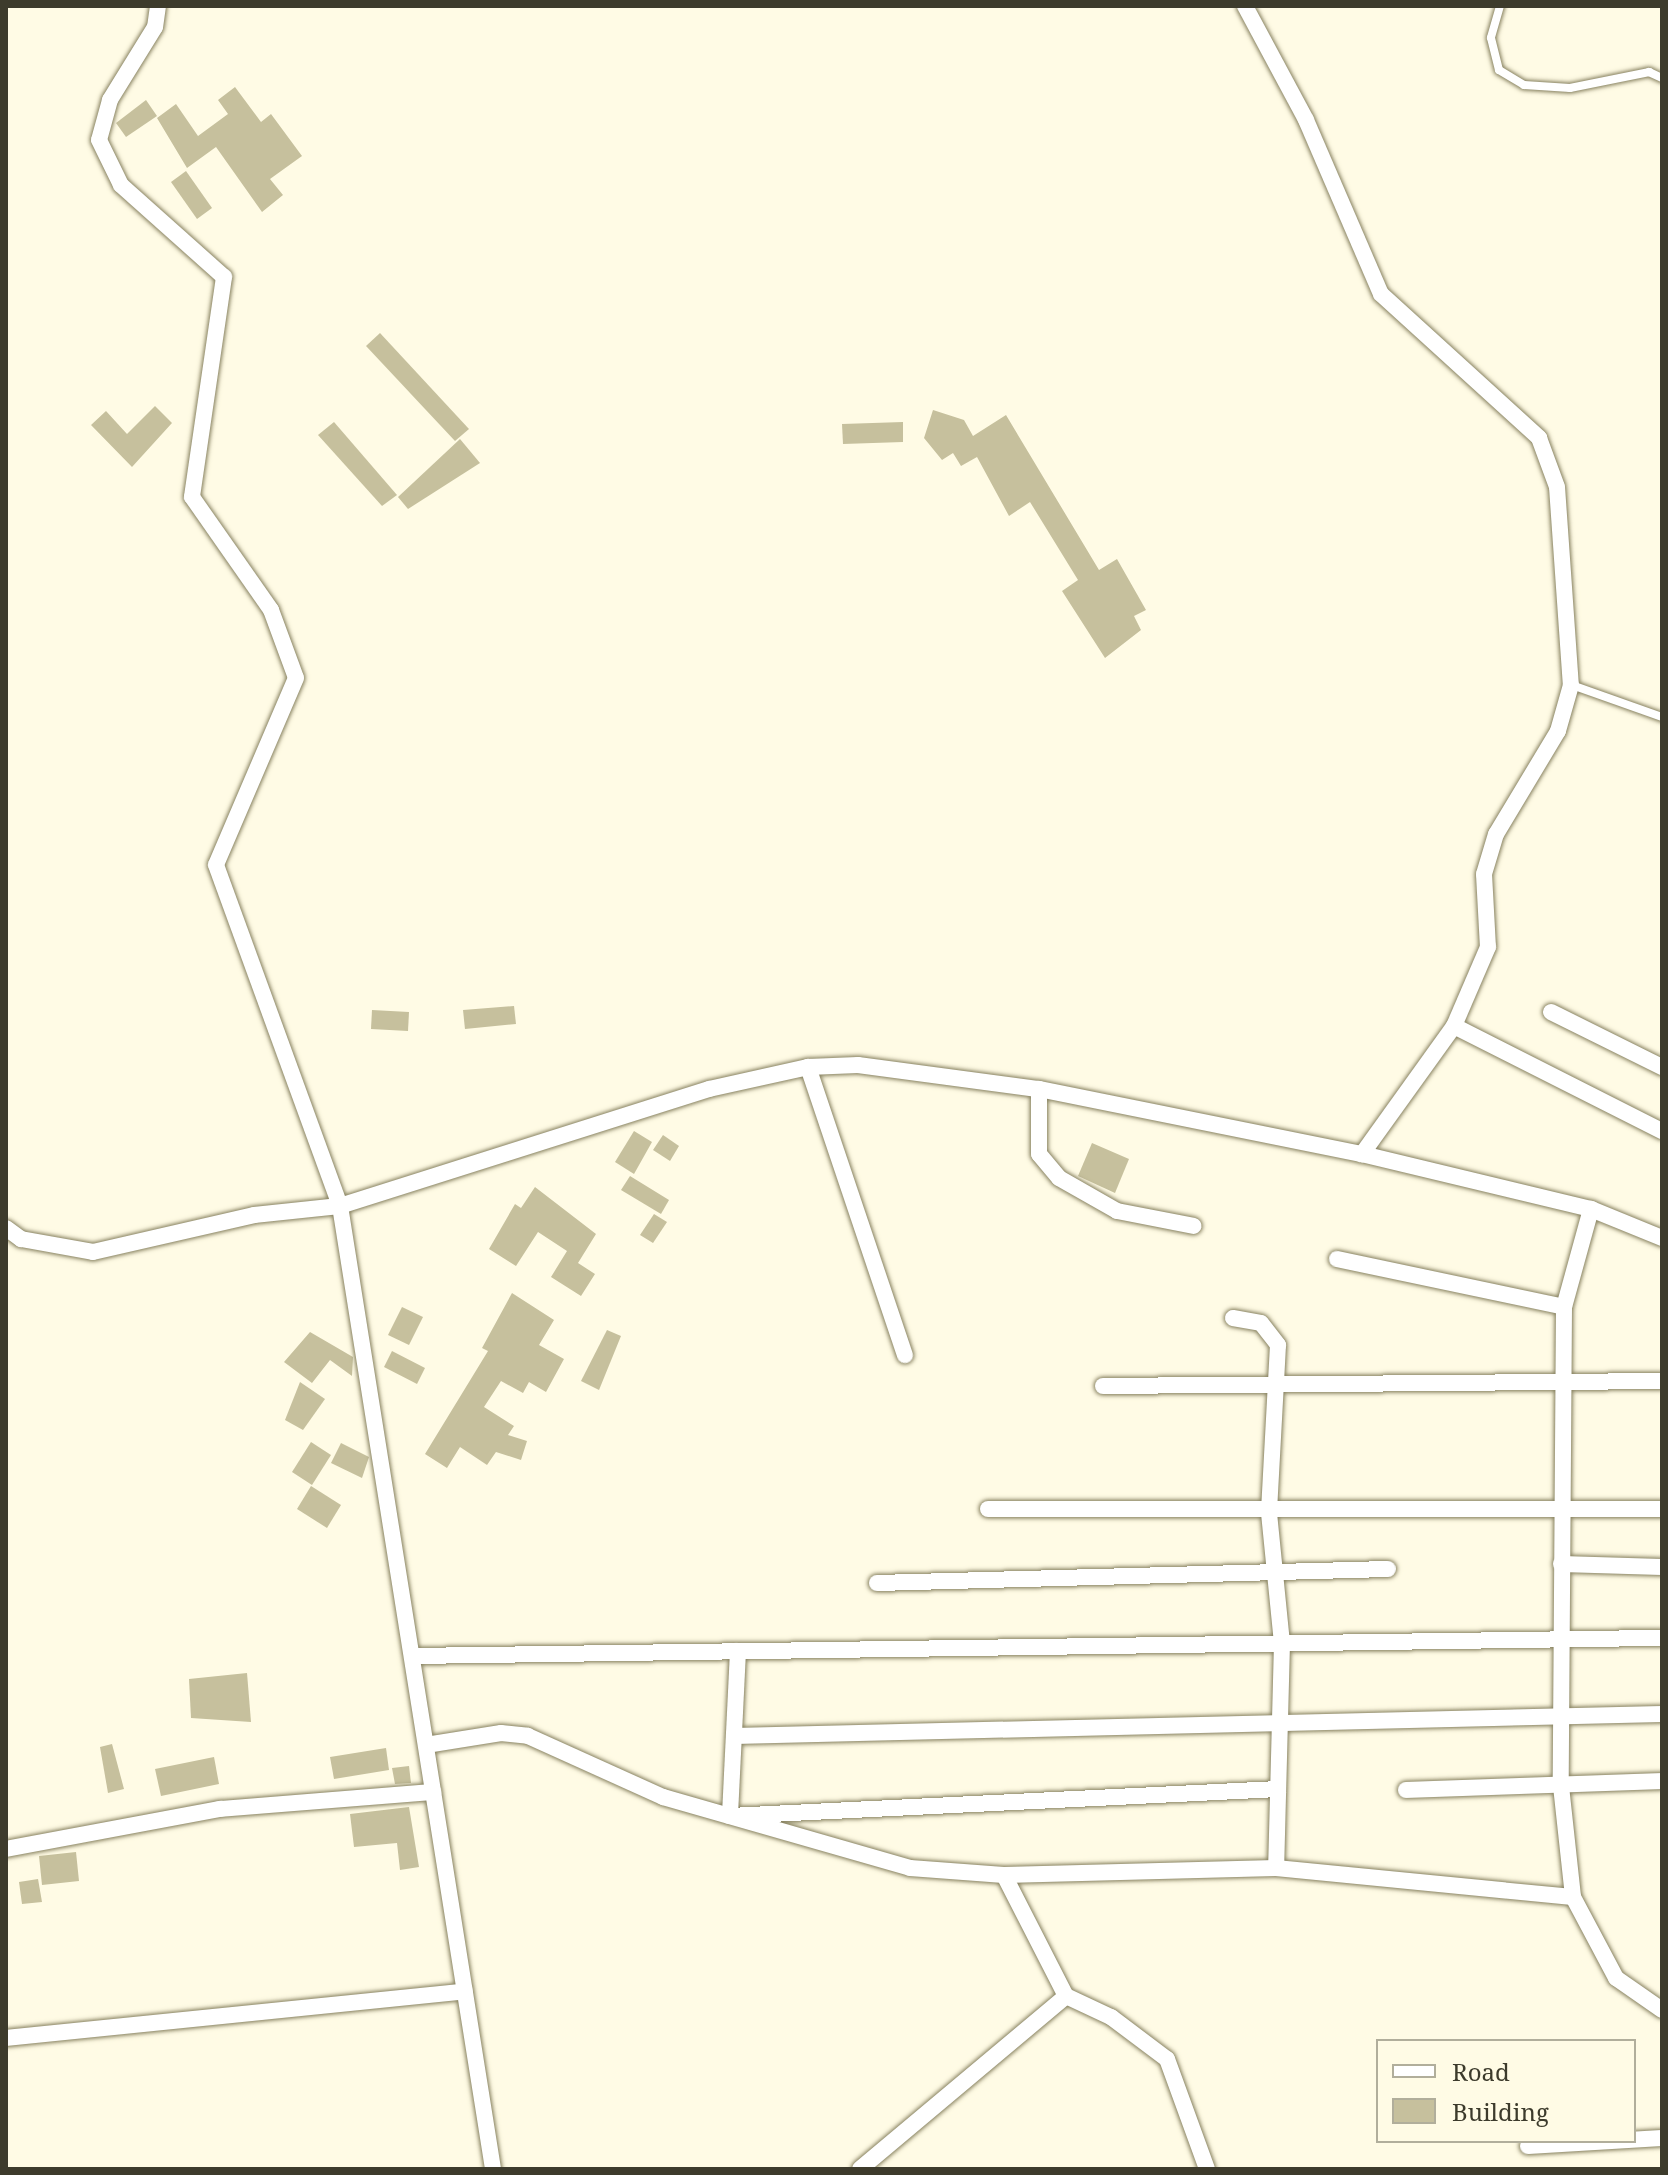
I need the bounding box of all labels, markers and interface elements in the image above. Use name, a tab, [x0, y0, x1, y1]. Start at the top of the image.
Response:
legend	[1376, 2039, 1636, 2143]
text: Road	[1452, 2055, 1510, 2088]
text: Building	[1452, 2095, 1549, 2128]

